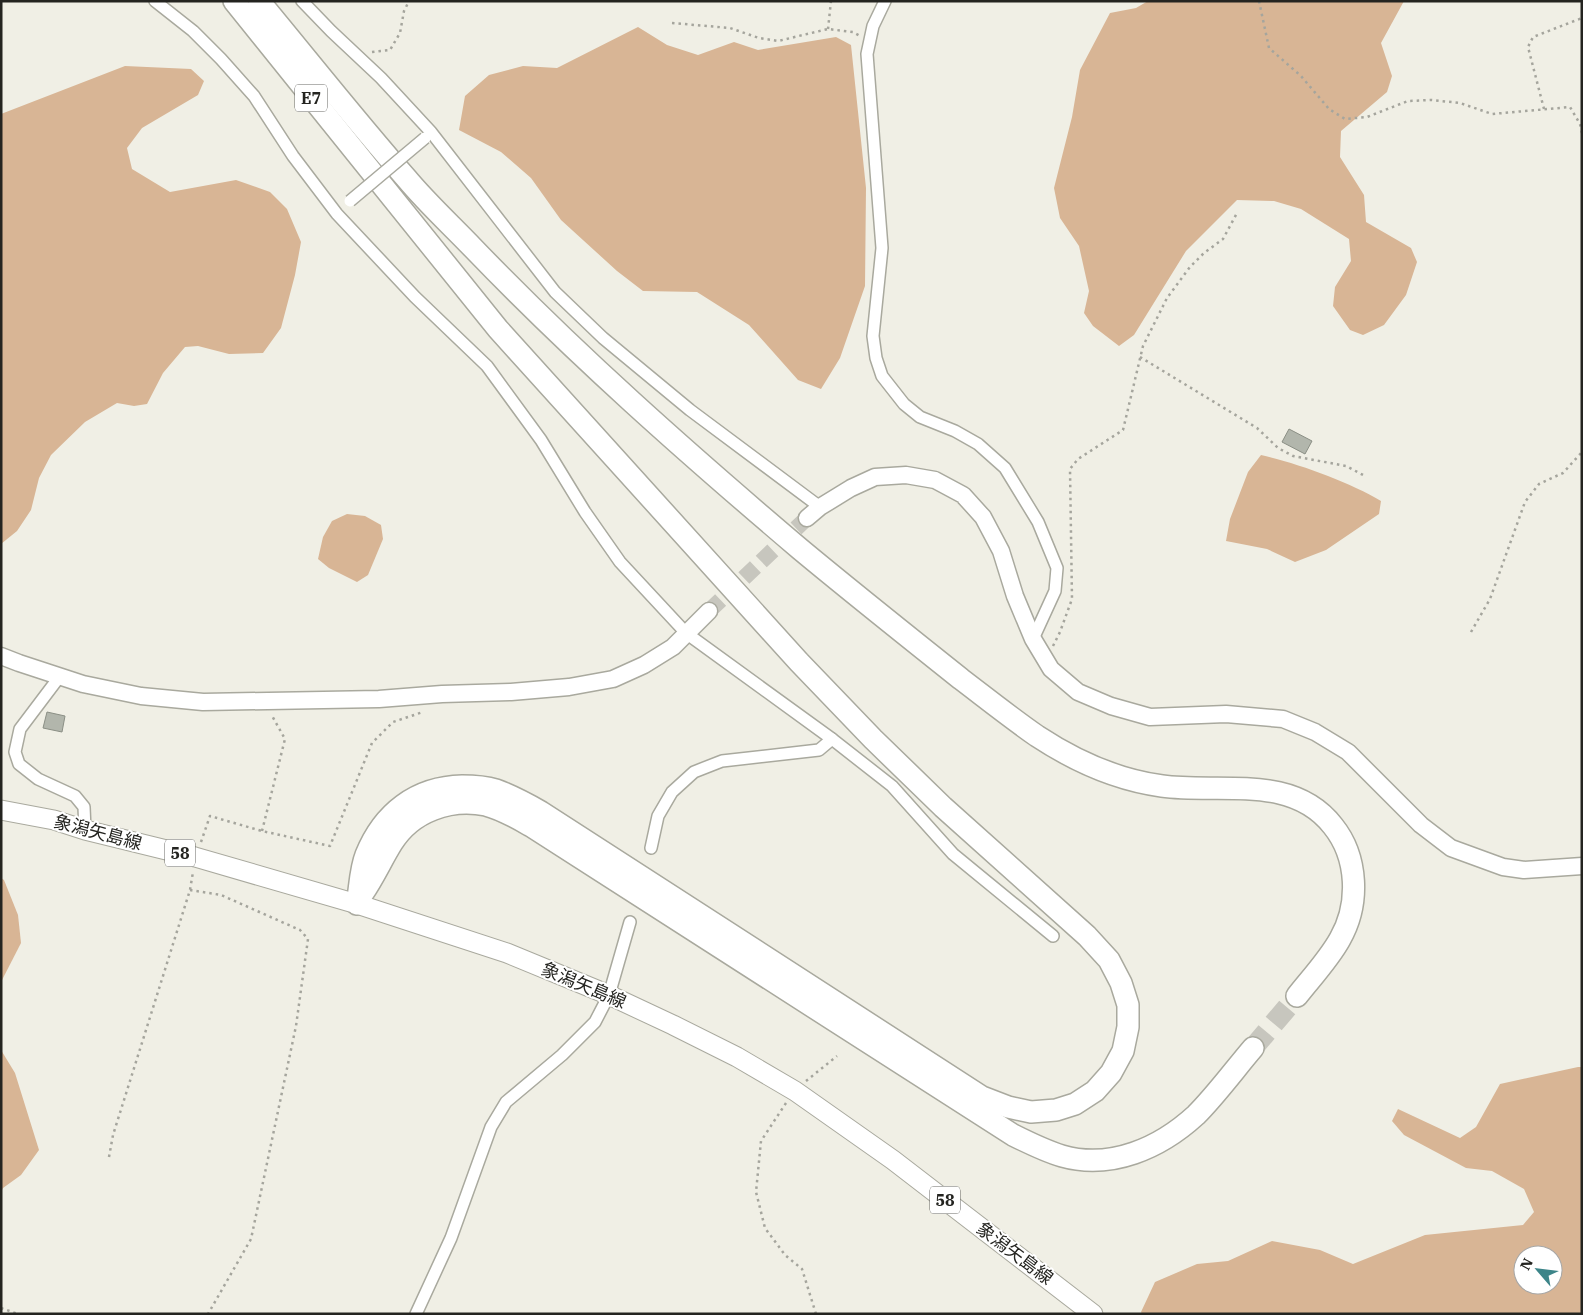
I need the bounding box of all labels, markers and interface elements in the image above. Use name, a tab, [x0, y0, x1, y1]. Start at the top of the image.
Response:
road number: E7	[295, 85, 327, 112]
street label: 象潟矢島線	[52, 809, 144, 855]
road number: 58	[165, 840, 195, 866]
street label: 象潟矢島線	[538, 957, 630, 1013]
road number: 58	[930, 1186, 960, 1214]
street label: 象潟矢島線	[972, 1217, 1058, 1289]
north arrow	[1513, 1245, 1563, 1295]
text: N	[1516, 1255, 1537, 1273]

